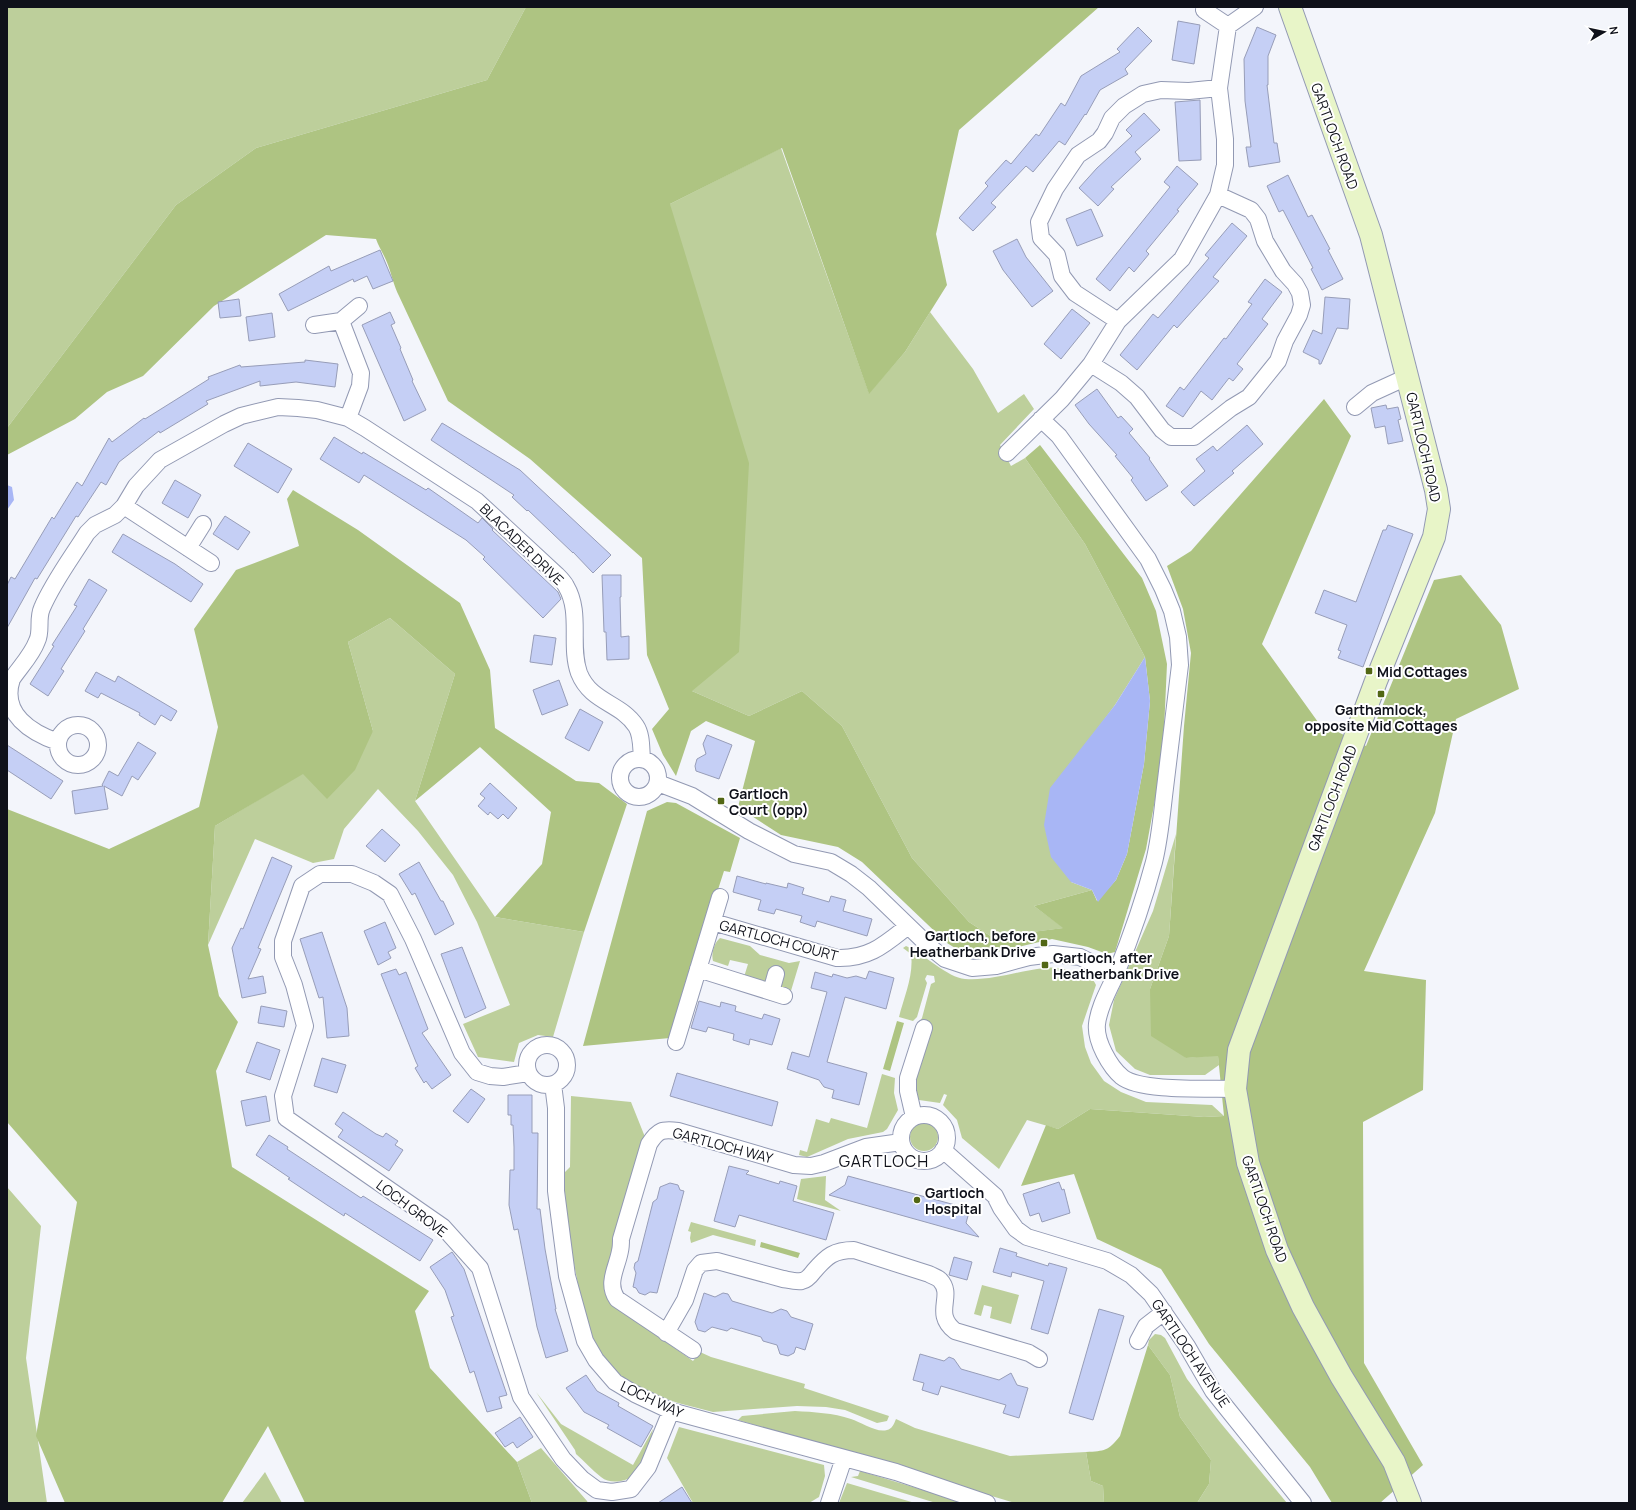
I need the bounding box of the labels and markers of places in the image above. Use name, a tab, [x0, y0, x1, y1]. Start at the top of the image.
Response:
place label: Mid Cottages	[1377, 662, 1468, 681]
marker: Mid Cottages	[1364, 666, 1374, 676]
marker: Garthamlock, opposite Mid Cottages	[1376, 689, 1386, 699]
place label: Garthamlock, opposite Mid Cottages	[1304, 700, 1458, 735]
place label: Gartloch Court (opp)	[729, 784, 809, 819]
marker: Gartloch Court (opp)	[716, 796, 726, 806]
place label: Gartloch, before Heatherbank Drive	[910, 926, 1036, 961]
marker: Gartloch, before Heatherbank Drive	[1039, 938, 1049, 948]
place label: Gartloch, after Heatherbank Drive	[1053, 948, 1179, 983]
marker: Gartloch, after Heatherbank Drive	[1040, 960, 1050, 970]
place label: Gartloch Hospital	[925, 1183, 984, 1218]
marker: Gartloch Hospital	[912, 1195, 922, 1205]

